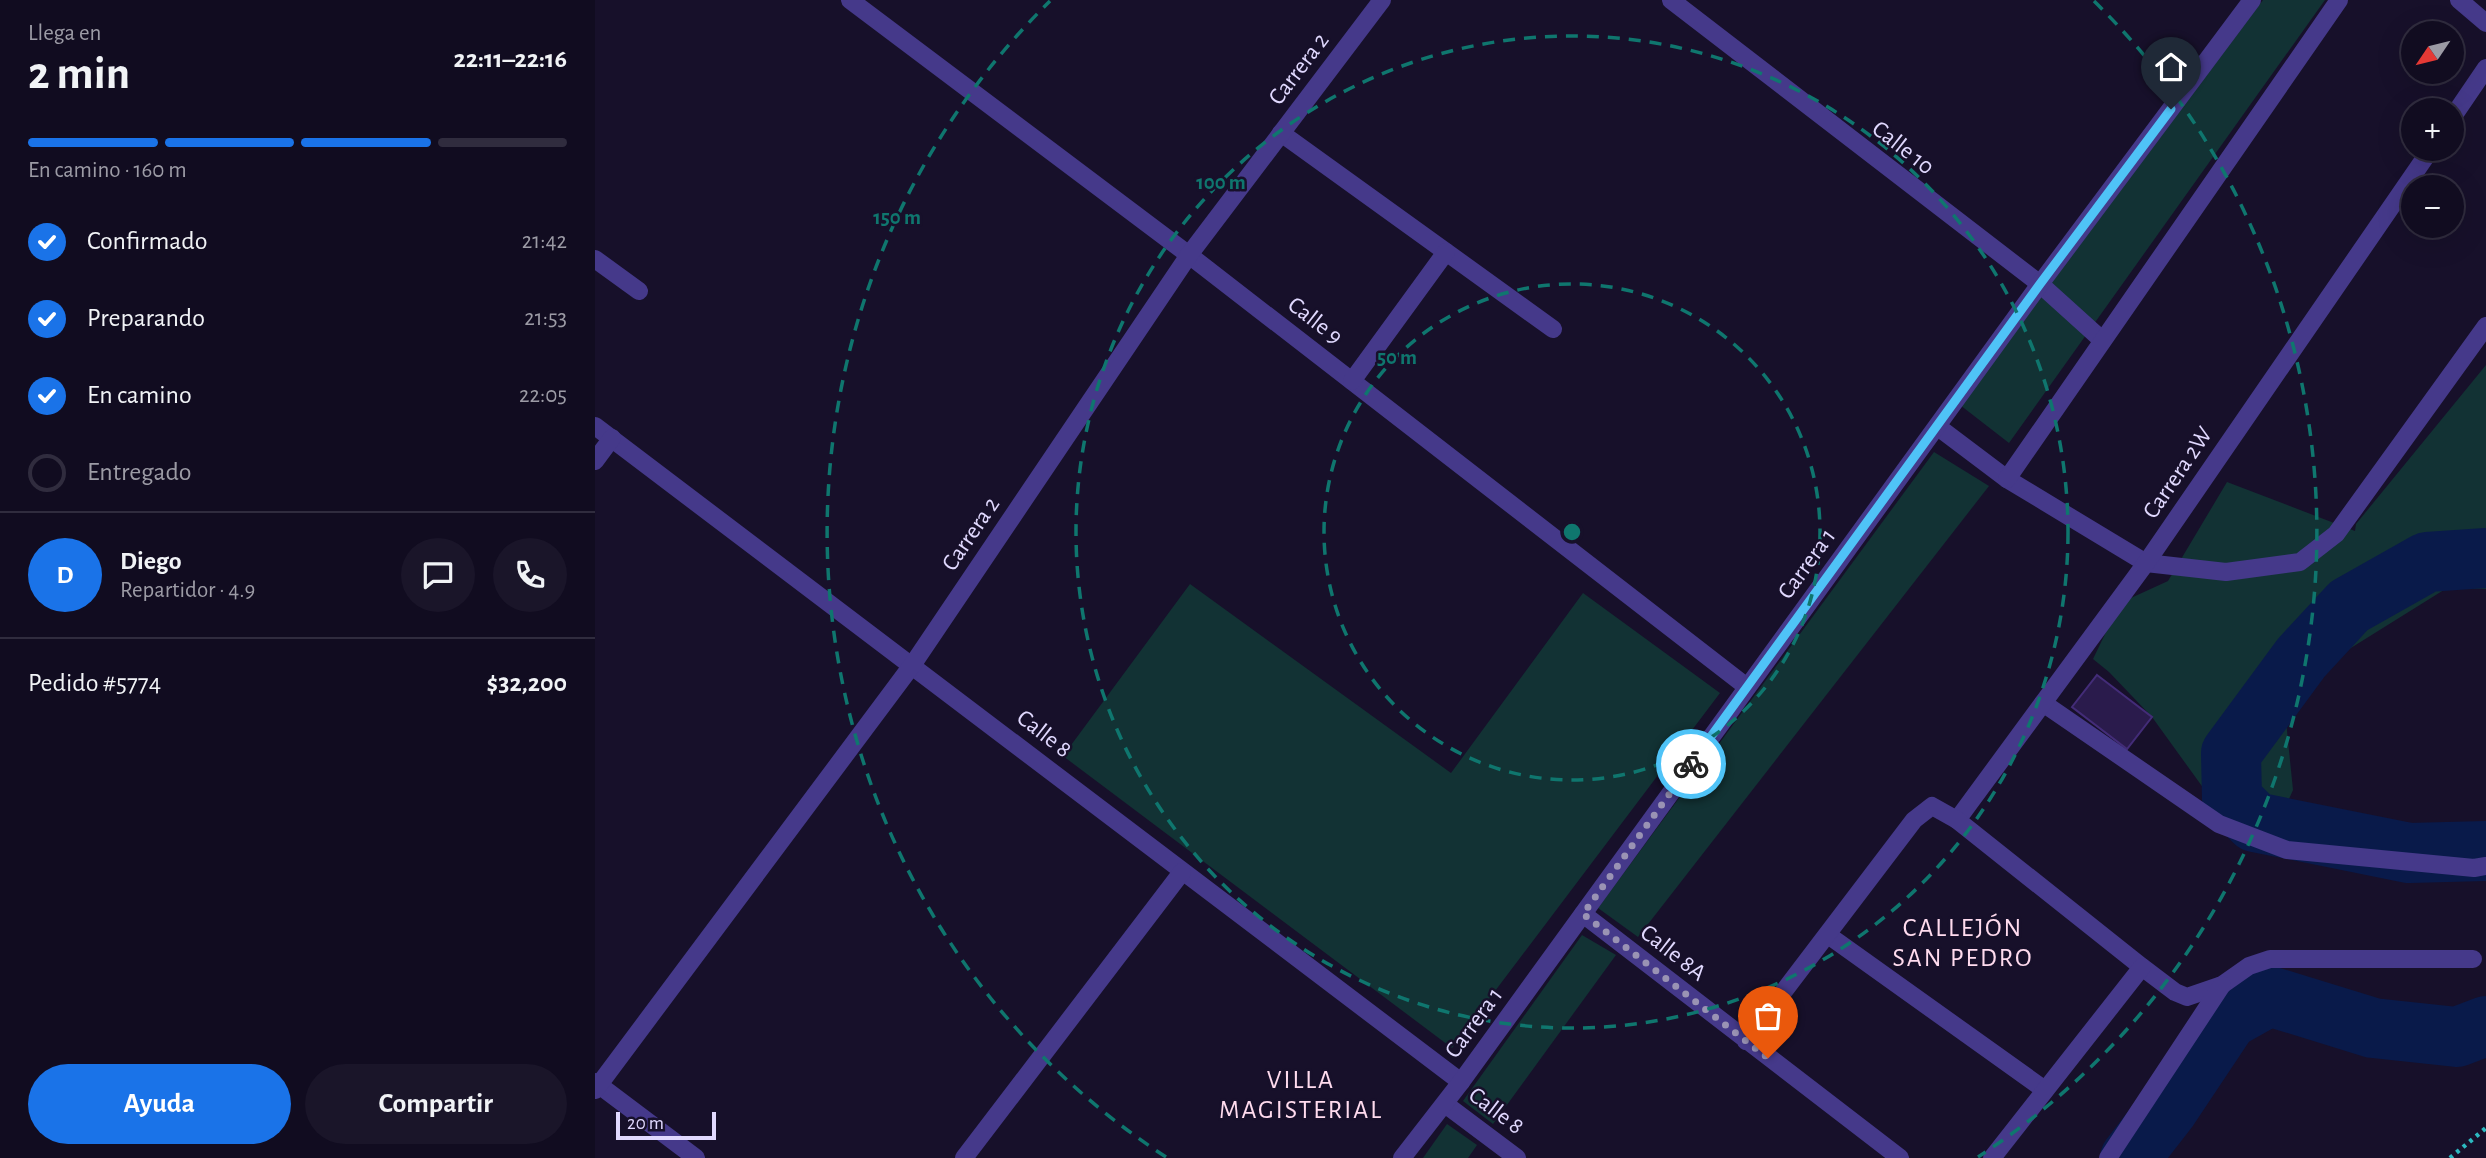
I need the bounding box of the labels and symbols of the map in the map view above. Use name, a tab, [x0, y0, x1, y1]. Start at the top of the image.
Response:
north arrow	[2401, 21, 2464, 84]
street label: Carrera 2	[1264, 28, 1334, 110]
pin	[2141, 37, 2201, 109]
street label: Calle 10	[1867, 117, 1939, 179]
text: 100 m	[1196, 172, 1246, 193]
text: 150 m	[873, 207, 921, 228]
street label: Calle 9	[1283, 293, 1347, 349]
text: 50 m	[1377, 347, 1417, 368]
street label: Carrera 2W	[2139, 422, 2218, 523]
street label: Carrera 2	[938, 493, 1004, 575]
centre of rings	[1560, 520, 1584, 544]
street label: Carrera 1	[1774, 524, 1840, 604]
street label: Calle 8	[1012, 706, 1076, 762]
courier	[1656, 729, 1726, 799]
district label: CALLEJÓN SAN PEDRO	[1893, 913, 2033, 971]
street label: Calle 8A	[1636, 920, 1710, 986]
street label: Carrera 1	[1441, 983, 1507, 1063]
pin	[1738, 986, 1798, 1058]
district label: VILLA MAGISTERIAL	[1219, 1067, 1383, 1123]
street label: Calle 8	[1464, 1083, 1528, 1139]
scale bar	[616, 1109, 716, 1141]

